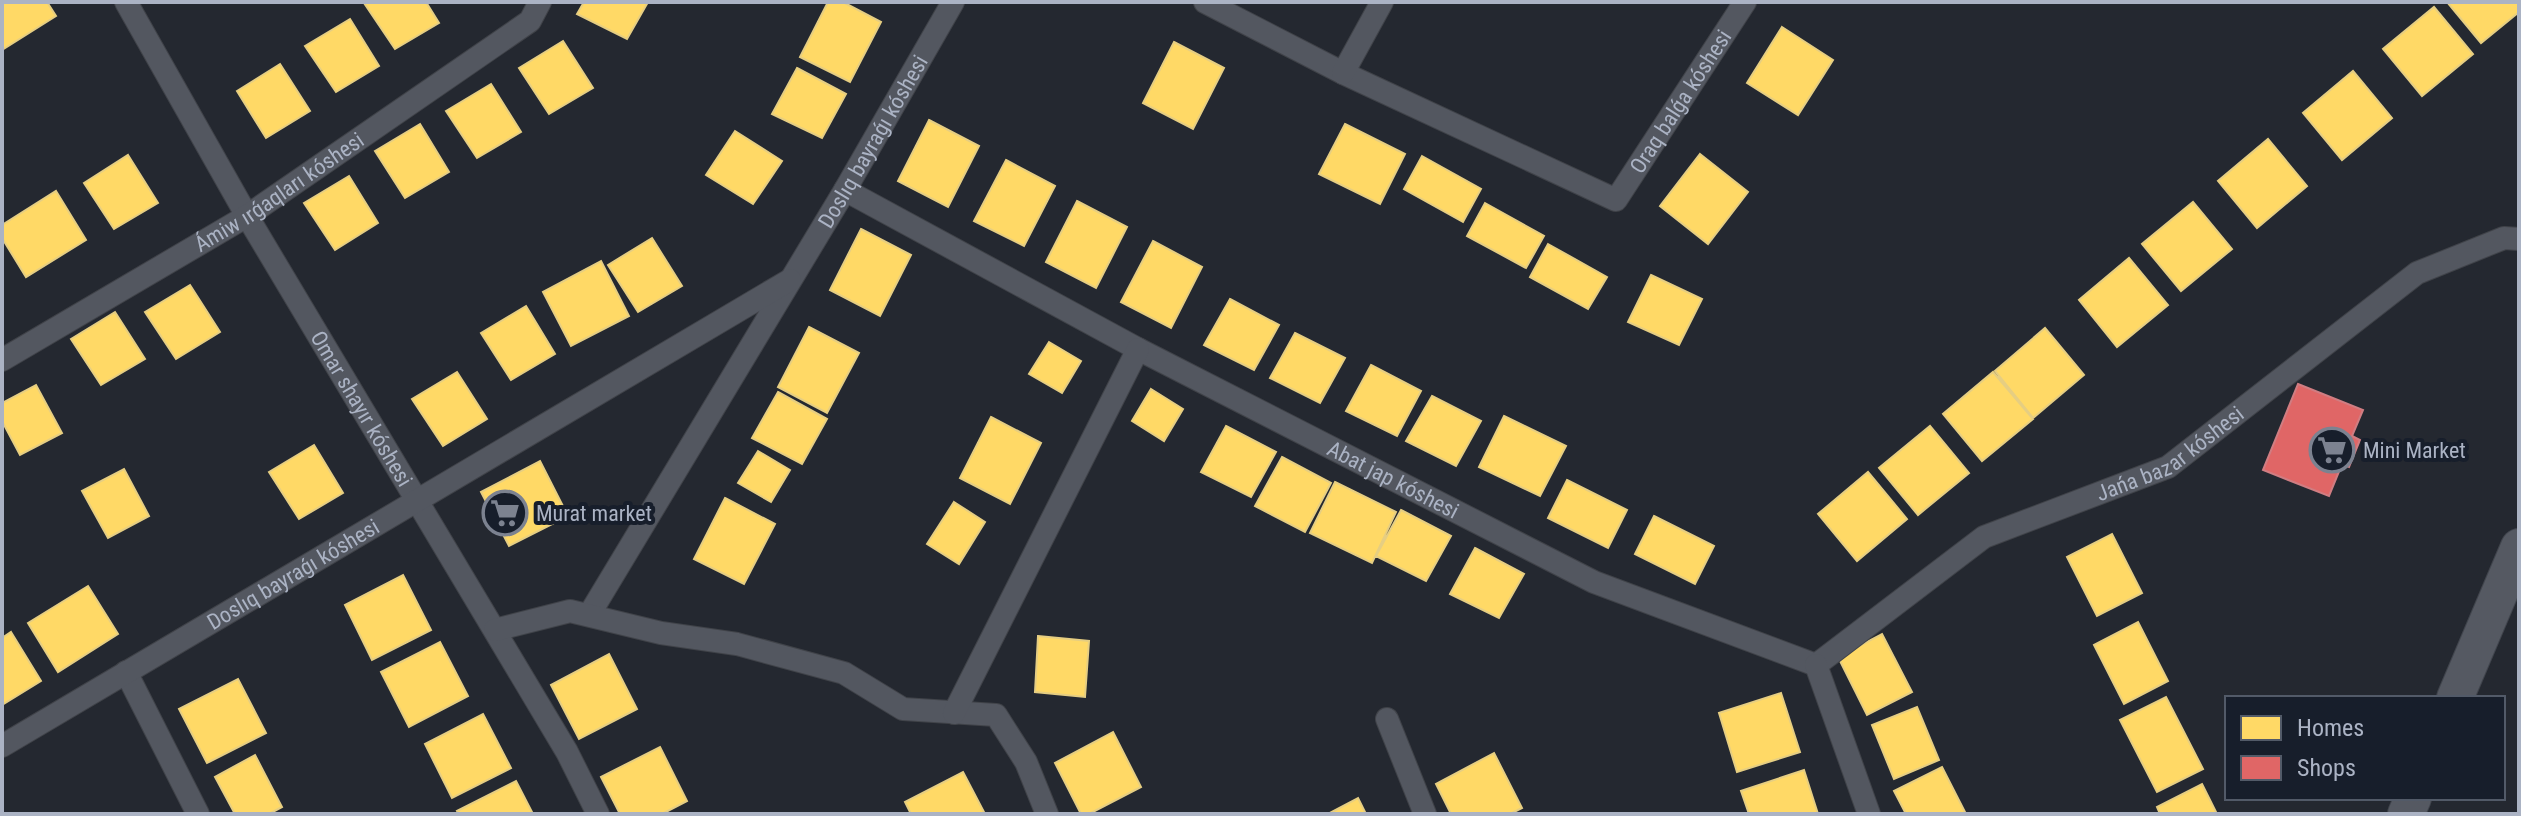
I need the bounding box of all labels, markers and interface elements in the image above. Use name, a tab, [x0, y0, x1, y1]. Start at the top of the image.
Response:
street label: Oraq balǵa kóshesi	[1625, 25, 1736, 178]
street label: Doslıq bayraǵı kóshesi	[813, 51, 933, 233]
street label: Ámiw ırǵaqları kóshesi	[190, 127, 369, 257]
street label: Omar shayır kóshesi	[306, 327, 417, 491]
street label: Jańa bazar kóshesi	[2093, 401, 2248, 506]
supermarket icon: Mini Market	[2308, 426, 2356, 474]
street label: Abat jap kóshesi	[1323, 436, 1463, 524]
place label: Mini Market	[2363, 438, 2466, 463]
supermarket icon: Murat market	[481, 489, 529, 537]
place label: Murat market	[536, 501, 652, 526]
street label: Doslıq bayraǵı kóshesi	[203, 514, 384, 635]
legend	[2225, 696, 2505, 800]
text: Homes	[2297, 714, 2364, 742]
text: Shops	[2297, 754, 2356, 782]

